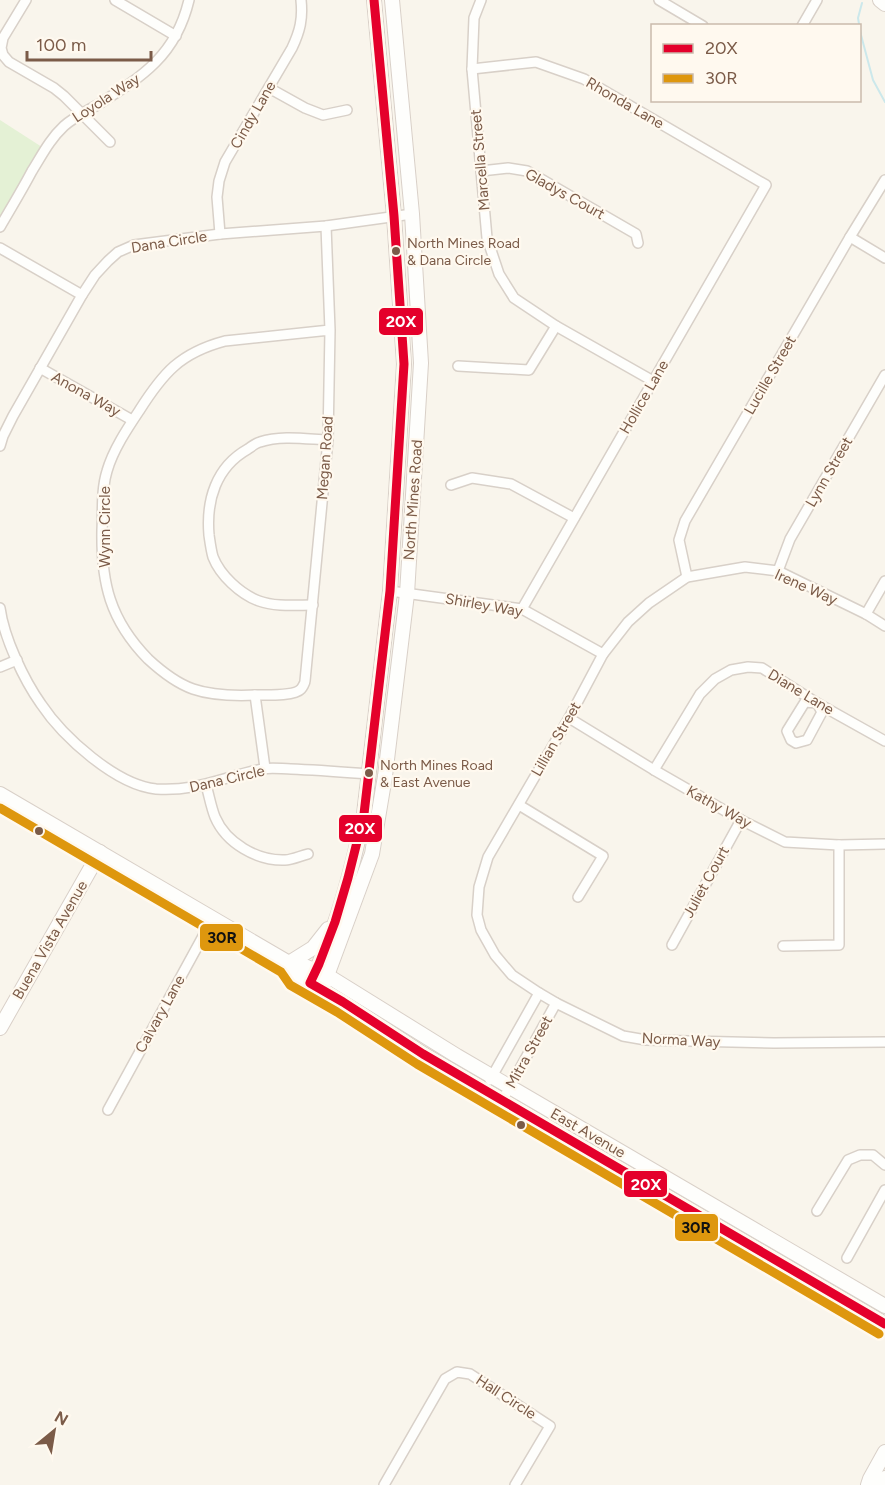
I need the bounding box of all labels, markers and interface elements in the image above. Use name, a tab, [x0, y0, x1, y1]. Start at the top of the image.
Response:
scale bar	[27, 24, 152, 62]
legend	[651, 24, 861, 102]
text: 100 m	[36, 34, 86, 56]
text: 20X	[705, 37, 738, 59]
text: 30R	[705, 67, 738, 89]
street label: Loyola Way	[69, 70, 143, 126]
street label: Rhonda Lane	[583, 73, 667, 133]
street label: Cindy Lane	[226, 78, 280, 152]
street label: Marcella Street	[467, 108, 493, 211]
street label: Gladys Court	[522, 165, 608, 223]
street label: Dana Circle	[130, 227, 208, 257]
place label: North Mines Road & Dana Circle	[407, 235, 520, 269]
marker: North Mines Road & Dana Circle	[390, 245, 402, 257]
line badge: 20X	[378, 307, 424, 336]
text: 20X	[386, 312, 416, 331]
street label: Lucille Street	[740, 332, 800, 418]
street label: Hollice Lane	[616, 357, 672, 437]
street label: Anona Way	[48, 368, 124, 420]
street label: Megan Road	[313, 415, 337, 501]
street label: Lynn Street	[802, 433, 856, 510]
street label: North Mines Road	[400, 439, 426, 561]
street label: Wynn Circle	[96, 486, 114, 568]
street label: Irene Way	[772, 565, 840, 609]
street label: Shirley Way	[444, 589, 524, 621]
street label: Diane Lane	[765, 665, 837, 719]
street label: Lillian Street	[527, 698, 585, 779]
place label: North Mines Road & East Avenue	[380, 757, 493, 791]
street label: Dana Circle	[188, 762, 266, 796]
marker: North Mines Road & East Avenue	[363, 767, 375, 779]
street label: Kathy Way	[683, 782, 755, 832]
line badge: 20X	[338, 814, 383, 843]
text: 20X	[345, 819, 375, 838]
unlabelled marker	[33, 825, 45, 837]
street label: Juliet Court	[679, 843, 733, 921]
street label: Buena Vista Avenue	[9, 877, 91, 1003]
line badge: 30R	[199, 923, 244, 952]
text: 30R	[207, 928, 237, 947]
street label: Calvary Lane	[131, 972, 189, 1056]
street label: Mitra Street	[502, 1012, 556, 1091]
street label: Norma Way	[641, 1029, 721, 1051]
street label: East Avenue	[547, 1104, 629, 1162]
unlabelled marker	[515, 1119, 527, 1131]
line badge: 20X	[623, 1170, 668, 1198]
text: 20X	[631, 1175, 661, 1194]
line badge: 30R	[674, 1213, 719, 1242]
text: 30R	[681, 1218, 711, 1237]
street label: Hall Circle	[472, 1371, 540, 1423]
north arrow	[24, 1401, 84, 1461]
text: N	[51, 1407, 71, 1430]

